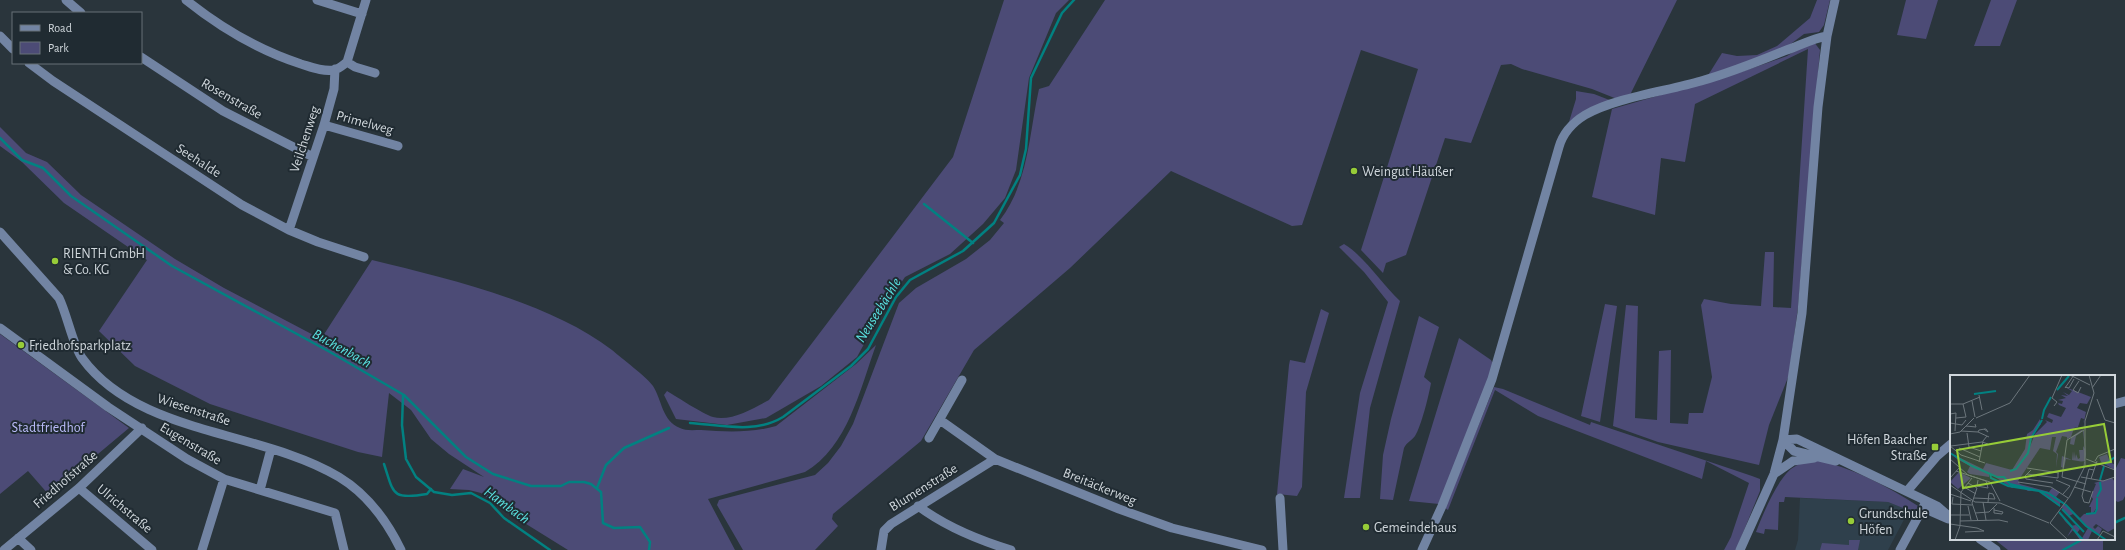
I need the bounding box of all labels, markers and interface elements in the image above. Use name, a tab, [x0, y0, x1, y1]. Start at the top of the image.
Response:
legend	[12, 12, 142, 64]
text: Road	[48, 22, 72, 34]
text: Park	[48, 42, 69, 54]
street label: Rosenstraße	[199, 76, 264, 122]
street label: Veilchenweg	[288, 104, 322, 174]
street label: Primelweg	[335, 109, 395, 137]
street label: Seehalde	[174, 141, 223, 180]
place label: Weingut Häußer	[1362, 165, 1454, 179]
marker: Weingut Häußer	[1349, 166, 1359, 176]
place label: RIENTH GmbH & Co. KG	[63, 247, 145, 277]
marker: RIENTH GmbH & Co. KG	[50, 256, 60, 266]
water label: Neuseebächle	[853, 275, 904, 345]
water label: Buchenbach	[310, 326, 374, 371]
place label: Friedhofsparkplatz	[29, 339, 131, 353]
marker: Friedhofsparkplatz	[16, 340, 26, 350]
inset map	[1950, 375, 2115, 540]
street label: Wiesenstraße	[155, 392, 232, 428]
street label: Eugenstraße	[157, 420, 224, 468]
park label: Stadtfriedhof	[11, 421, 85, 435]
place label: Höfen Baacher Straße	[1847, 433, 1927, 463]
marker: Höfen Baacher Straße	[1930, 442, 1940, 452]
street label: Friedhofstraße	[31, 448, 100, 511]
street label: Blumenstraße	[887, 461, 960, 514]
street label: Breitäckerweg	[1061, 466, 1138, 508]
street label: Ulrichstraße	[94, 482, 155, 536]
water label: Hambach	[481, 484, 532, 527]
place label: Grundschule Höfen	[1859, 507, 1928, 537]
marker: Grundschule Höfen	[1846, 516, 1856, 526]
place label: Gemeindehaus	[1374, 521, 1457, 535]
marker: Gemeindehaus	[1361, 522, 1371, 532]

